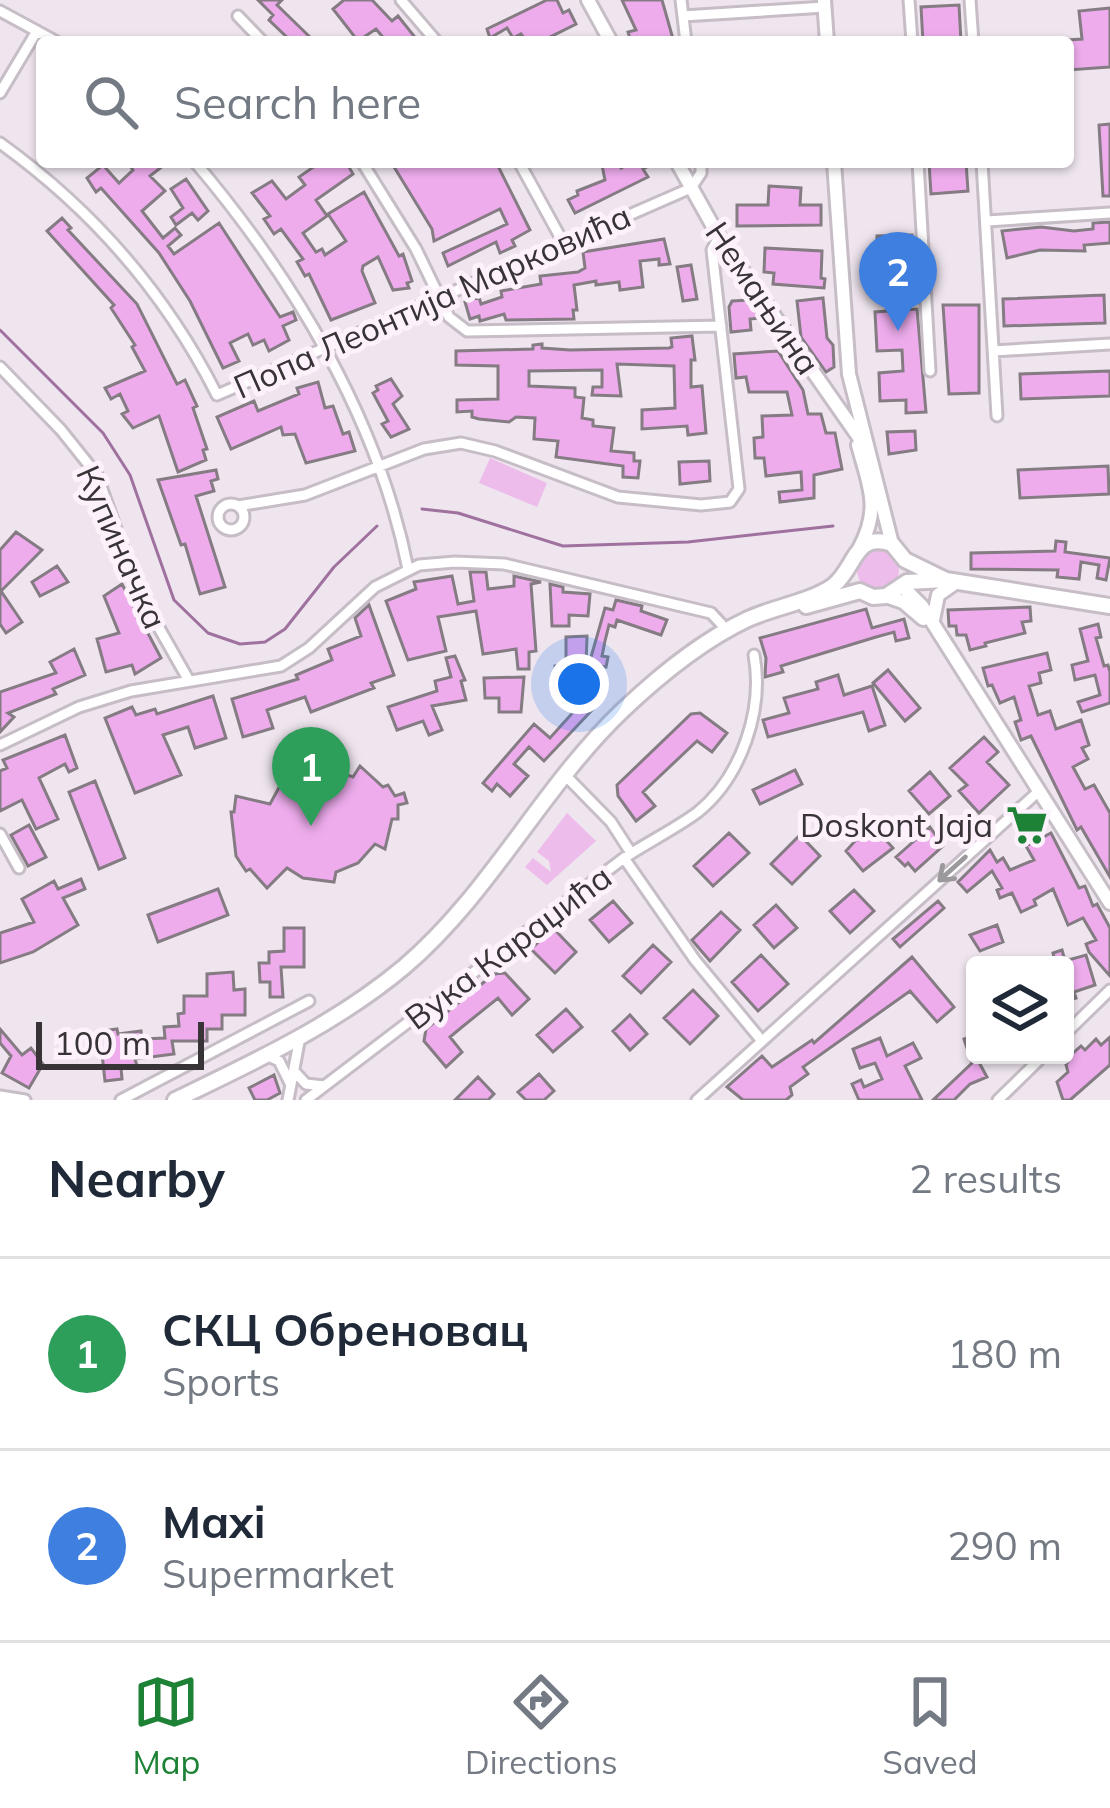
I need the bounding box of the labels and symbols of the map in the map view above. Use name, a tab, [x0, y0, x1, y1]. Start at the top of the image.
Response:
street label: Попа Леонтија Марковића	[227, 194, 637, 407]
street label: Немањина	[697, 214, 829, 382]
pin: 2	[859, 232, 937, 331]
street label: Купиначка	[68, 459, 177, 635]
your location	[549, 654, 609, 714]
pin: 1	[272, 727, 350, 826]
supermarket icon: Doskont Jaja	[1004, 802, 1050, 848]
place label: Doskont Jaja	[800, 804, 993, 845]
one-way arrow	[937, 855, 968, 882]
street label: Вука Караџића	[396, 856, 619, 1038]
scale bar	[36, 1016, 204, 1069]

